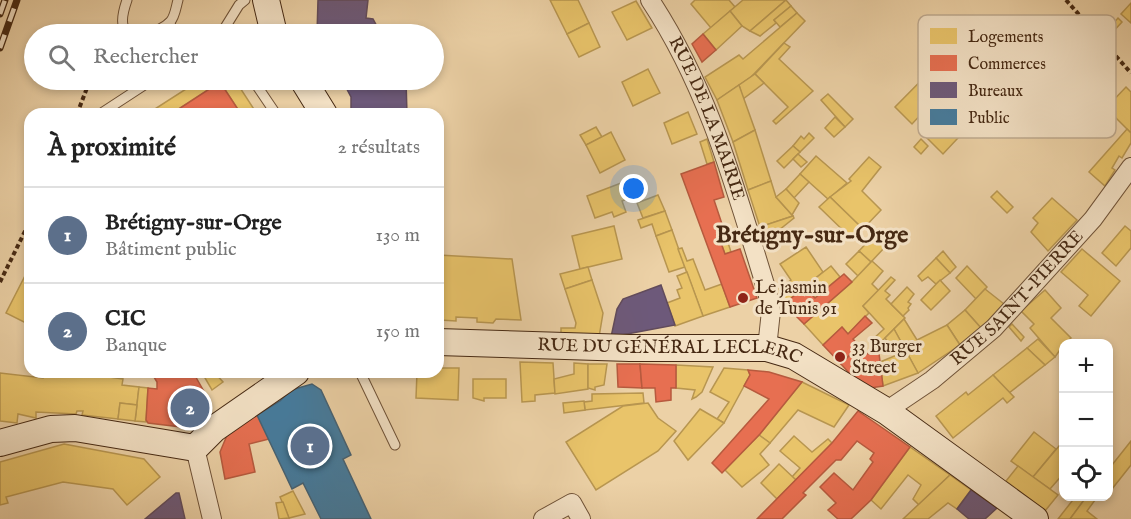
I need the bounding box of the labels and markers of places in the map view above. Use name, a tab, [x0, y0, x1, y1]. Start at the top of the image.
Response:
place label: Le jasmin de Tunis 91	[755, 277, 837, 321]
marker: Le jasmin de Tunis 91	[736, 291, 750, 305]
place label: 33 Burger Street	[852, 336, 922, 380]
marker: 33 Burger Street	[833, 350, 847, 364]
pin: 2	[170, 386, 210, 430]
pin: 1	[290, 424, 330, 468]

